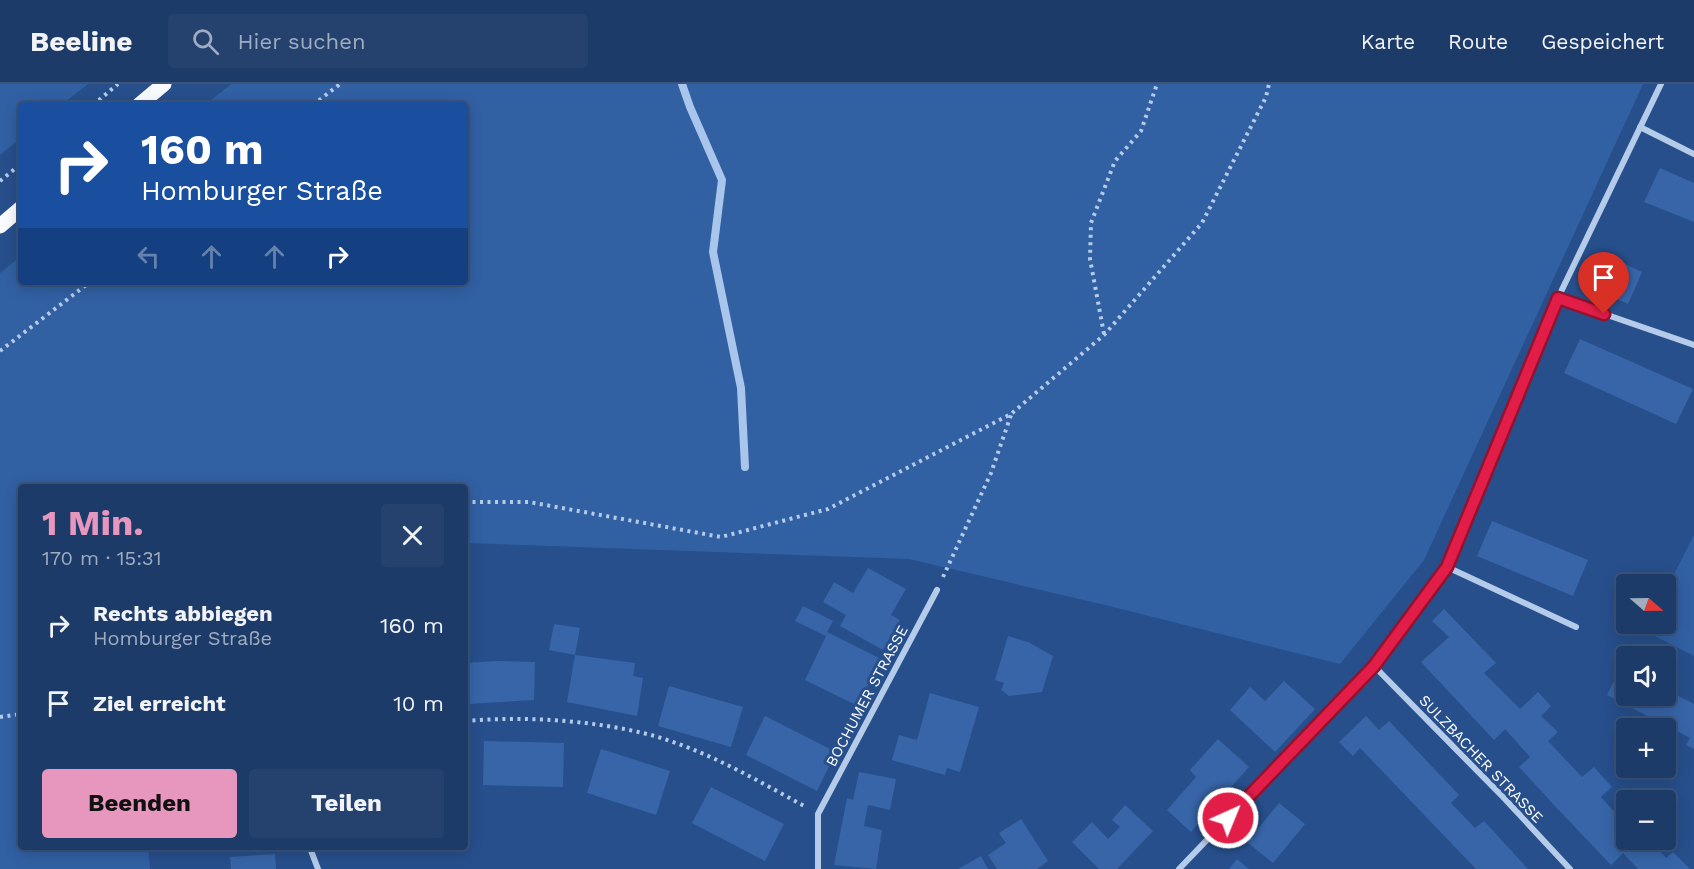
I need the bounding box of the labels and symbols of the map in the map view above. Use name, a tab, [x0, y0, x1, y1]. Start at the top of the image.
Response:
pin	[1578, 252, 1629, 314]
north arrow	[1616, 574, 1676, 634]
street label: BOCHUMER STRASSE	[822, 622, 912, 770]
street label: SULZBACHER STRASSE	[1415, 691, 1547, 827]
position arrow	[1196, 786, 1260, 850]

